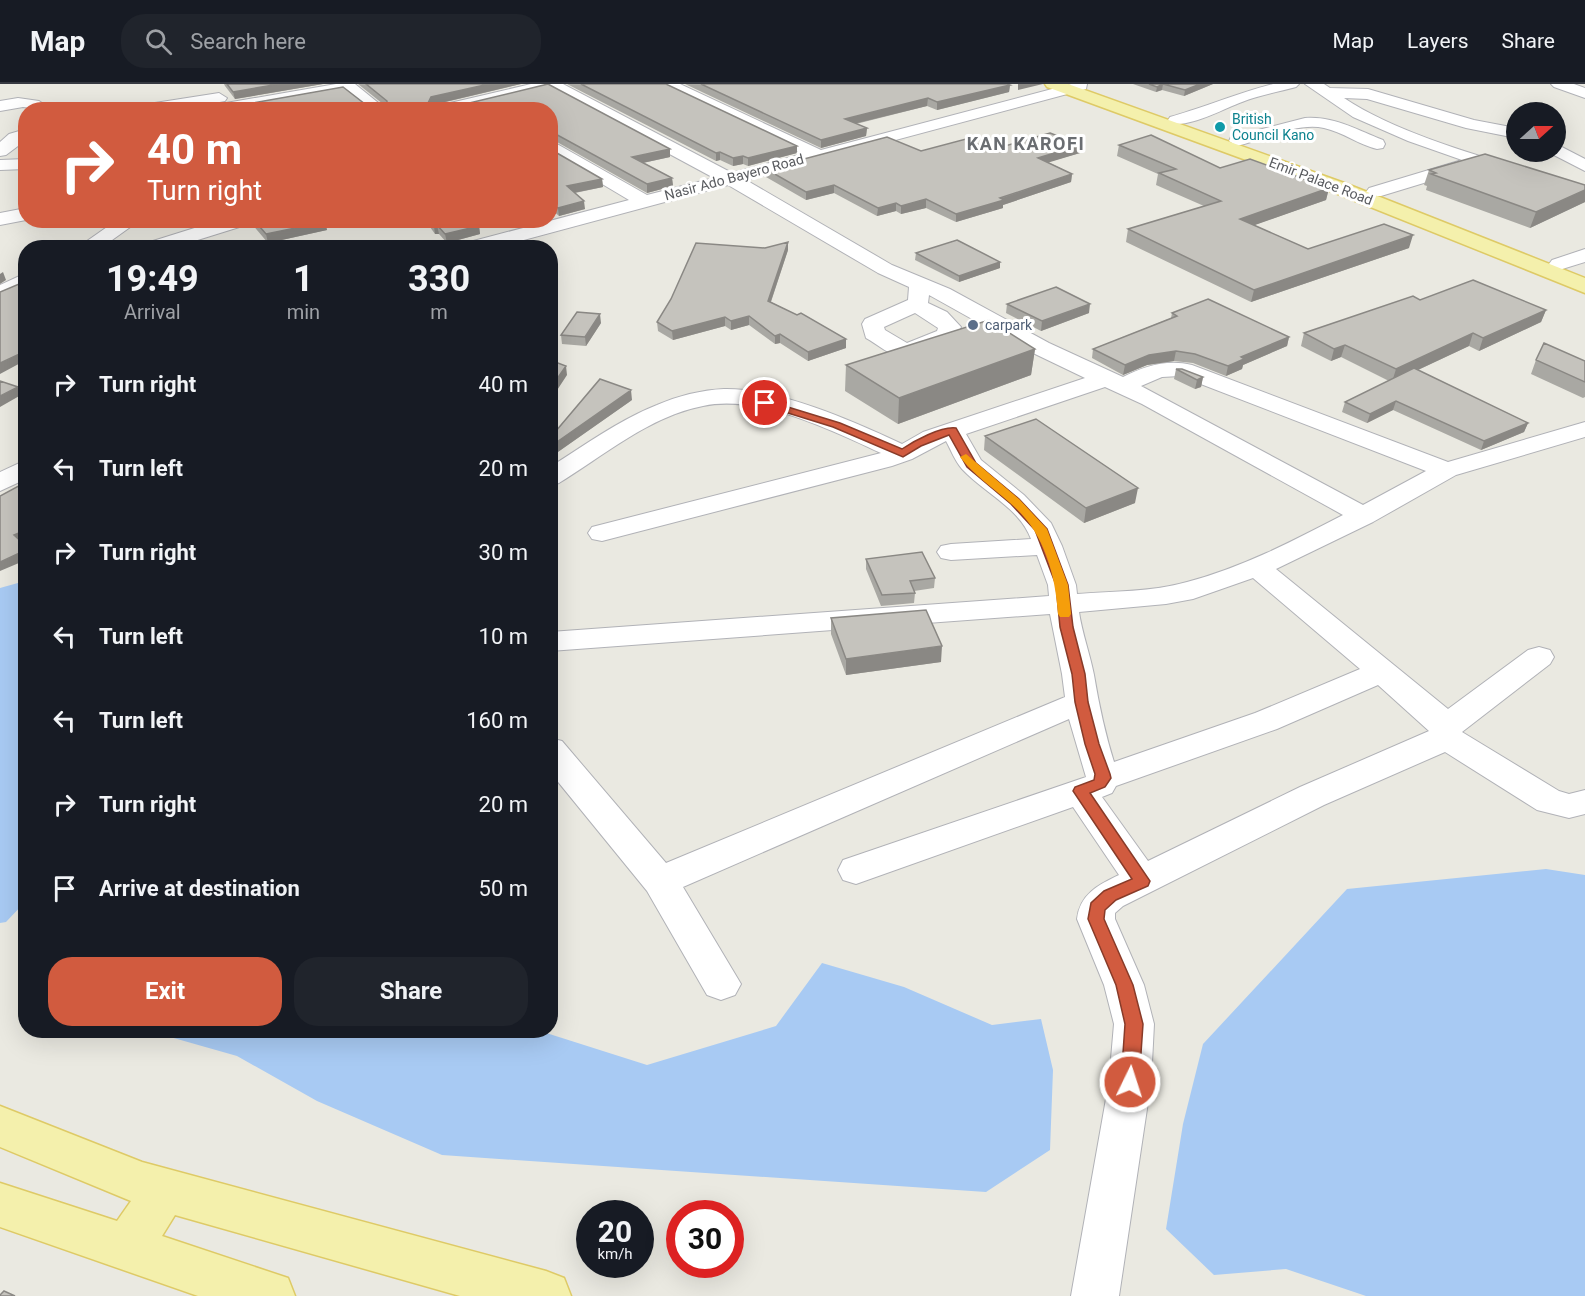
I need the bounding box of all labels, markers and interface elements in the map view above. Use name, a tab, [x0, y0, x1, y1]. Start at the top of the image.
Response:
search box	[121, 14, 541, 68]
text: Map	[30, 25, 85, 58]
icon: search	[142, 25, 175, 58]
text: Search here	[190, 29, 306, 54]
text: Map	[1332, 29, 1374, 53]
text: Layers	[1407, 29, 1468, 53]
text: Share	[1501, 29, 1555, 53]
north arrow	[1506, 102, 1566, 162]
map controls	[1506, 102, 1566, 162]
place label: British Council Kano	[1232, 111, 1314, 143]
marker: British Council Kano	[1213, 120, 1227, 134]
text: 40 m	[147, 125, 242, 174]
icon: right	[48, 126, 126, 204]
district label: KAN KAROFI	[967, 133, 1085, 154]
street label: Nasir Ado Bayero Road	[663, 151, 805, 203]
street label: Emir Palace Road	[1267, 154, 1375, 208]
text: Turn right	[147, 175, 262, 207]
text: 19:49	[106, 258, 199, 300]
text: 1	[293, 258, 314, 300]
text: 330	[408, 258, 470, 300]
text: Arrival	[124, 300, 181, 324]
text: min	[287, 300, 320, 324]
text: m	[430, 300, 448, 324]
place label: carpark	[985, 317, 1033, 333]
marker: carpark	[966, 318, 980, 332]
icon: right	[48, 368, 81, 401]
text: Turn right	[99, 372, 196, 397]
text: 40 m	[479, 372, 528, 397]
pin	[739, 377, 790, 428]
icon: arrive	[748, 386, 781, 419]
icon: left	[48, 452, 81, 485]
text: Turn left	[99, 456, 183, 481]
text: 20 m	[479, 456, 528, 481]
icon: right	[48, 536, 81, 569]
text: Turn right	[99, 540, 196, 565]
text: 30 m	[479, 540, 528, 565]
icon: left	[48, 620, 81, 653]
text: Turn left	[99, 624, 183, 649]
text: 10 m	[479, 624, 528, 649]
icon: left	[48, 704, 81, 737]
text: Turn left	[99, 708, 183, 733]
text: 160 m	[466, 708, 528, 733]
icon: right	[48, 788, 81, 821]
text: Turn right	[99, 792, 196, 817]
text: 20 m	[479, 792, 528, 817]
icon: arrive	[48, 872, 81, 905]
text: Arrive at destination	[99, 876, 300, 901]
text: 50 m	[479, 876, 528, 901]
button: Exit	[48, 957, 282, 1026]
button: Share	[294, 957, 528, 1026]
position arrow	[1098, 1050, 1162, 1114]
speed limit sign: 30	[666, 1200, 744, 1278]
text: 20	[598, 1214, 632, 1249]
text: km/h	[597, 1245, 633, 1263]

